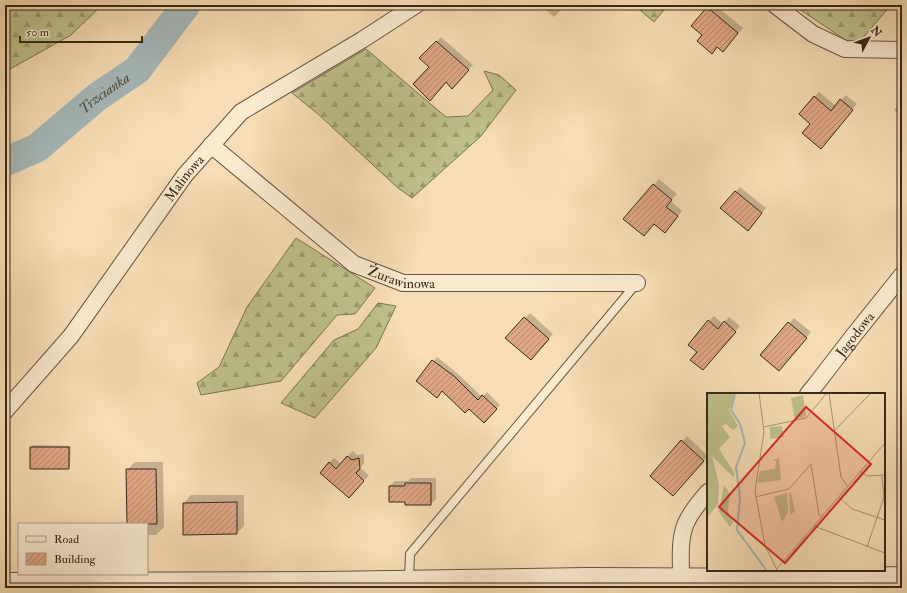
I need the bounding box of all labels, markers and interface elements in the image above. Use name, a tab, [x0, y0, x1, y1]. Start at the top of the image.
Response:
scale bar	[20, 18, 142, 44]
north arrow	[849, 18, 889, 58]
text: N	[867, 23, 885, 41]
text: 50 m	[26, 25, 50, 40]
water label: Trzcianka	[75, 68, 134, 118]
street label: Malinowa	[161, 151, 208, 205]
street label: Żurawinowa	[365, 262, 435, 292]
street label: Jagodowa	[832, 308, 878, 361]
inset map	[707, 393, 885, 571]
legend	[18, 523, 148, 575]
text: Road	[54, 532, 79, 547]
text: Building	[54, 552, 97, 567]

